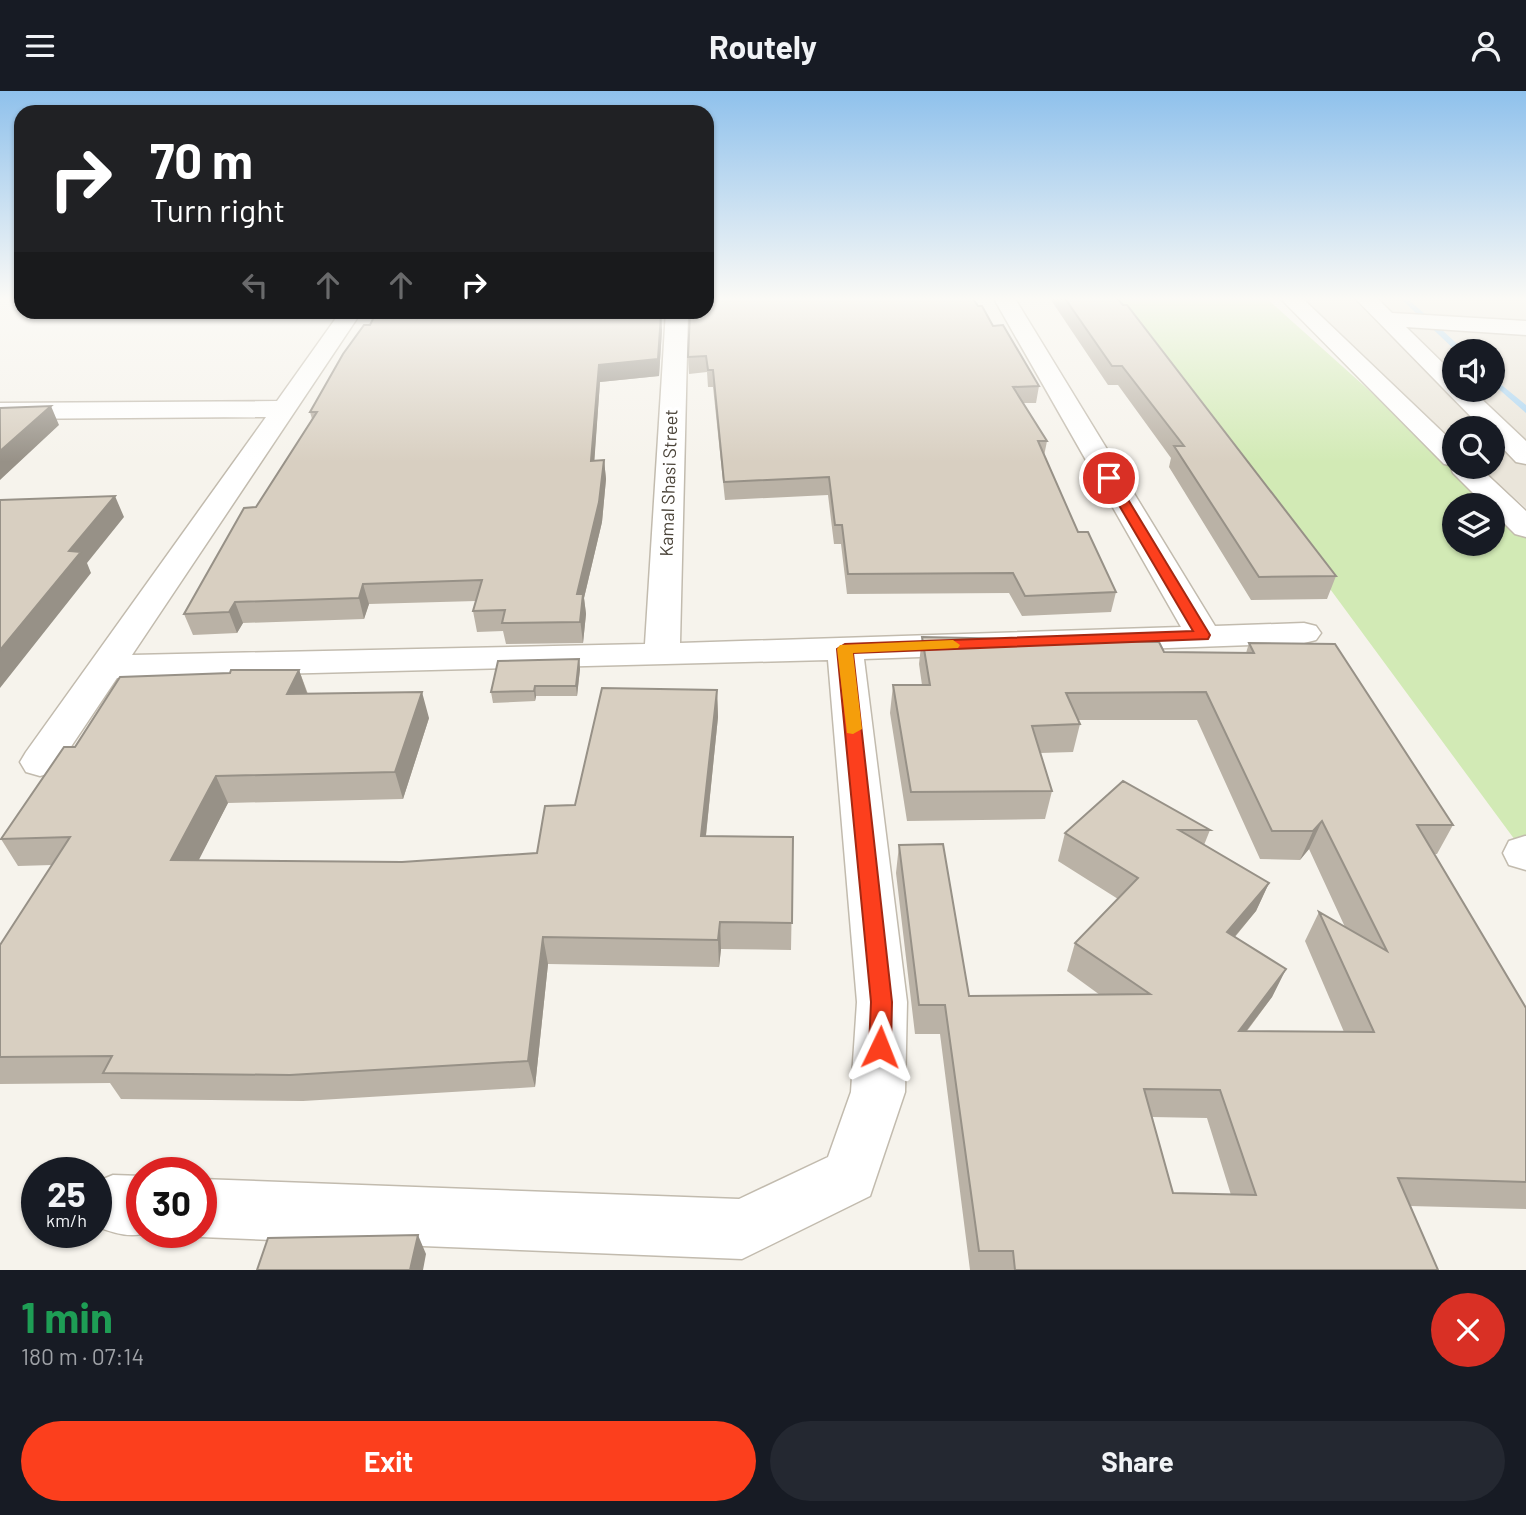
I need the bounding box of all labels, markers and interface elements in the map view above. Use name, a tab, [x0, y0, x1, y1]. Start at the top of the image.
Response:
icon: menu	[21, 27, 59, 65]
text: Routely	[709, 27, 817, 65]
icon: person	[1467, 27, 1505, 65]
text: 70 m	[150, 130, 253, 189]
icon: right	[35, 133, 126, 224]
text: Turn right	[150, 190, 285, 228]
icon: left	[236, 266, 274, 304]
icon: ahead	[309, 266, 347, 304]
icon: ahead	[382, 266, 420, 304]
icon: right	[455, 266, 493, 304]
map controls	[1442, 339, 1505, 556]
button: sound	[1442, 339, 1505, 402]
street label: Kamal Shasi Street	[654, 409, 682, 557]
button: search	[1442, 416, 1505, 479]
pin	[1079, 448, 1139, 508]
icon: arrive	[1090, 459, 1128, 497]
button: layers	[1442, 493, 1505, 556]
position arrow	[843, 1010, 917, 1084]
speed limit sign: 30	[126, 1157, 217, 1248]
text: 25	[47, 1172, 86, 1214]
text: km/h	[46, 1209, 87, 1231]
text: 1 min	[21, 1291, 113, 1341]
button: close	[1431, 1293, 1505, 1367]
text: 180 m · 07:14	[21, 1342, 144, 1370]
button: Exit	[21, 1421, 756, 1501]
button: Share	[770, 1421, 1505, 1501]

